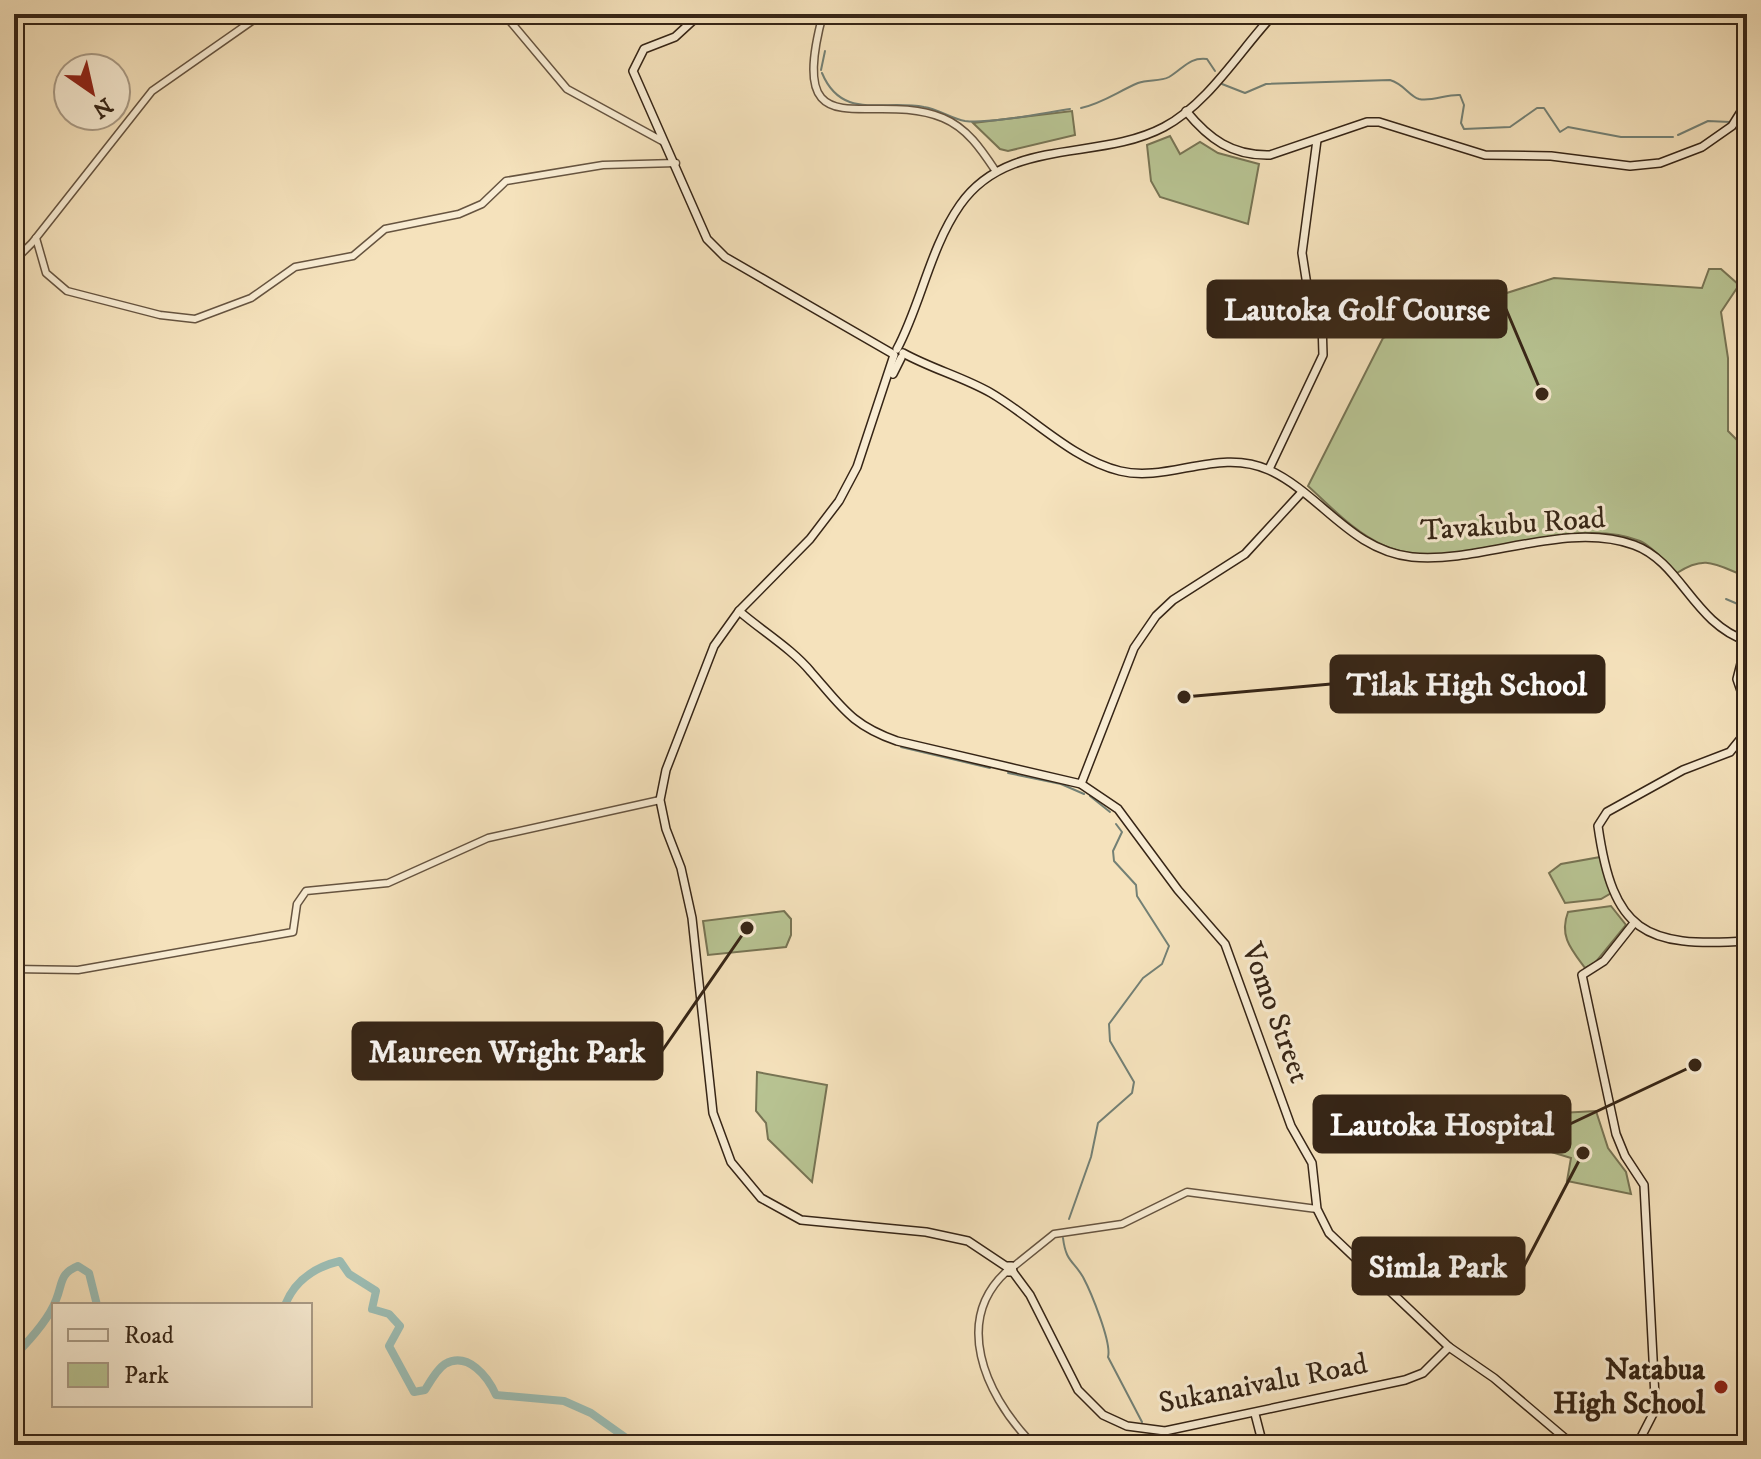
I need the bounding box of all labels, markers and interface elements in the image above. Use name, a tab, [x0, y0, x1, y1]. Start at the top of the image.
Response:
north arrow	[52, 52, 132, 132]
text: N	[87, 91, 117, 124]
callout: Lautoka Golf Course	[1208, 281, 1506, 337]
text: Lautoka Golf Course	[1224, 291, 1490, 331]
street label: Tavakubu Road	[1419, 500, 1607, 550]
callout: Tilak High School	[1331, 656, 1604, 712]
text: Tilak High School	[1346, 666, 1588, 706]
street label: Vomo Street	[1232, 937, 1317, 1088]
callout: Maureen Wright Park	[353, 1023, 662, 1079]
text: Maureen Wright Park	[368, 1033, 647, 1073]
callout: Lautoka Hospital	[1314, 1096, 1570, 1152]
text: Lautoka Hospital	[1330, 1106, 1555, 1146]
callout: Simla Park	[1353, 1238, 1524, 1294]
text: Simla Park	[1369, 1248, 1509, 1288]
legend	[52, 1303, 312, 1407]
text: Road	[124, 1321, 174, 1351]
street label: Sukanaivalu Road	[1155, 1346, 1371, 1422]
place label: Natabua High School	[1553, 1352, 1706, 1423]
text: Park	[124, 1361, 169, 1391]
marker: Natabua High School	[1712, 1378, 1730, 1396]

